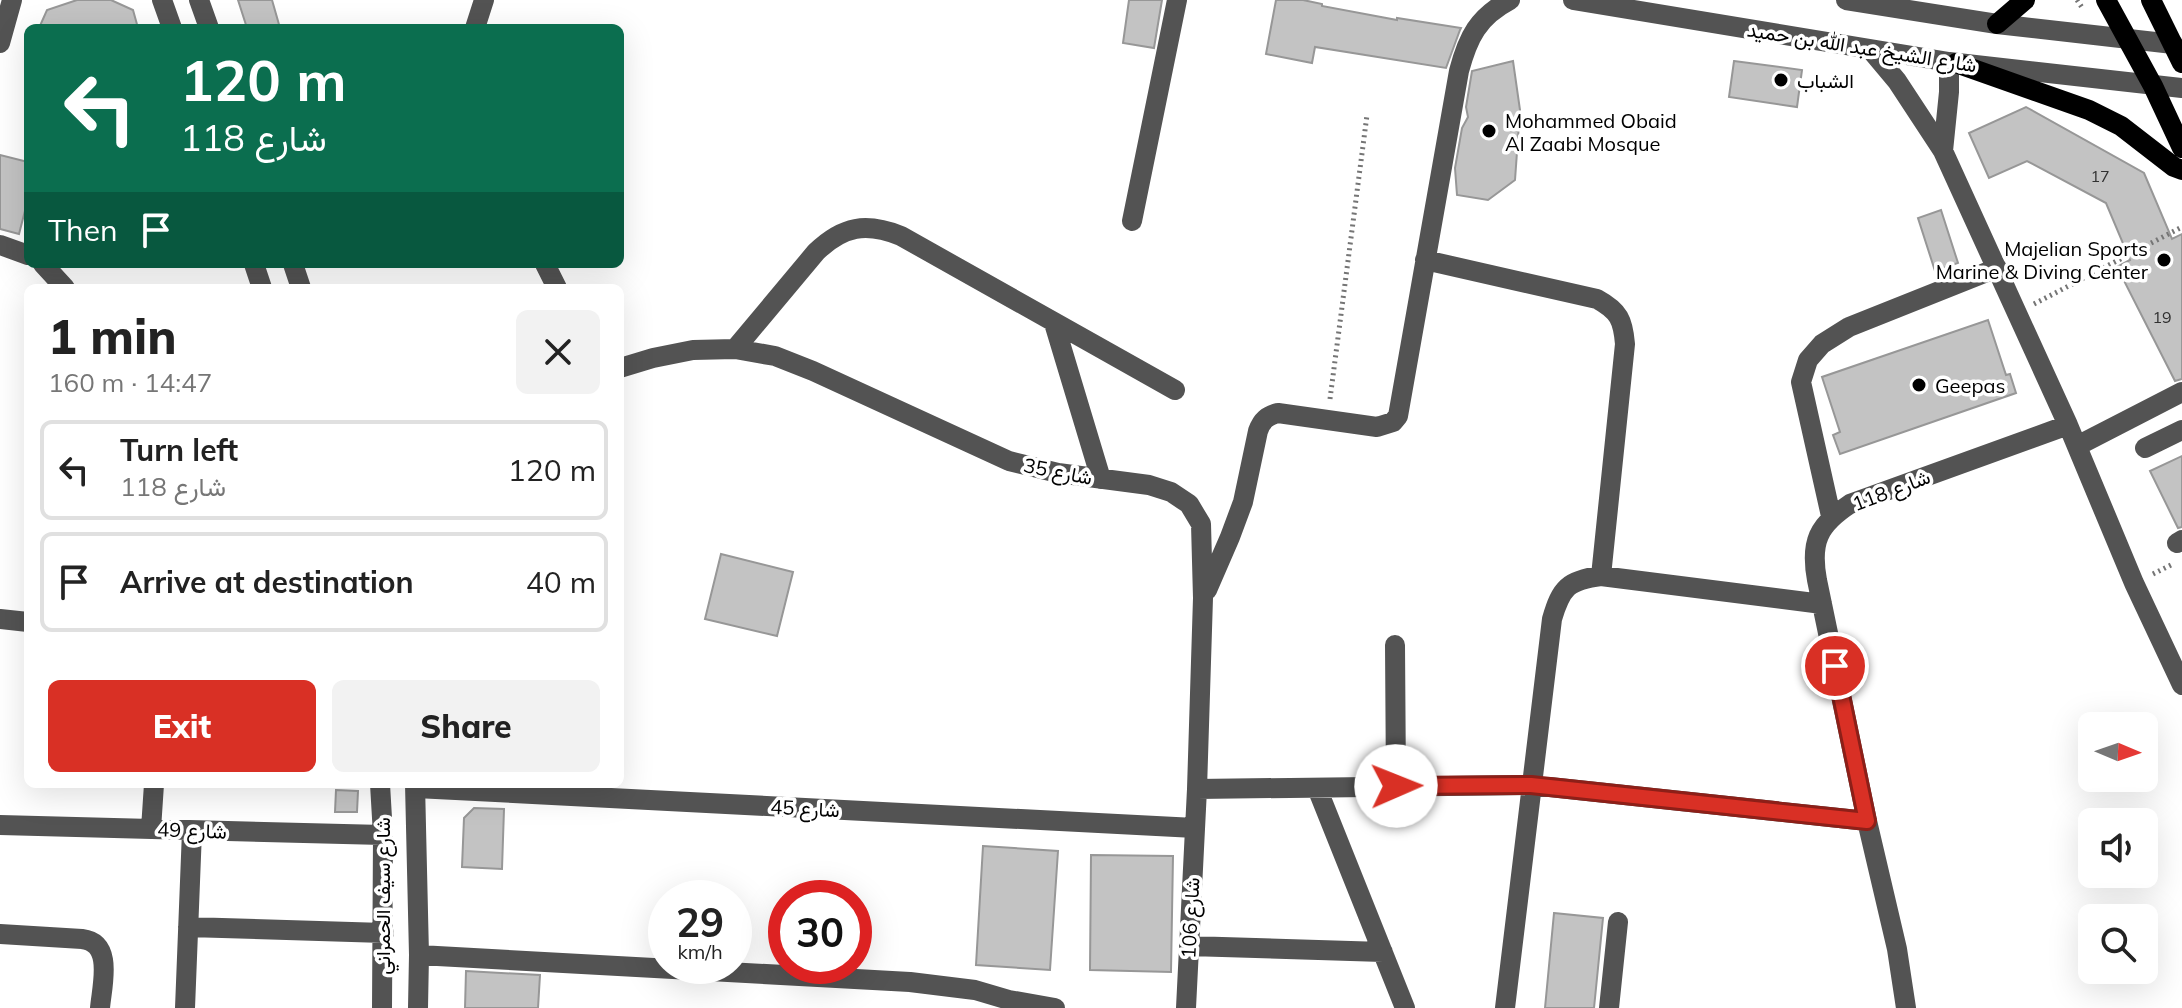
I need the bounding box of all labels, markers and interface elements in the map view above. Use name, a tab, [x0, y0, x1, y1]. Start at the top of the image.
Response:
street label: شارع الشيخ عبد الله بن حميد	[1745, 17, 1979, 79]
text: 120 m	[180, 45, 347, 115]
icon: left	[48, 56, 152, 160]
place label: الشباب	[1797, 68, 1854, 93]
marker: الشباب	[1772, 71, 1790, 89]
place label: Mohammed Obaid Al Zaabi Mosque	[1505, 108, 1677, 156]
text: شارع 118	[180, 115, 327, 160]
marker: Mohammed Obaid Al Zaabi Mosque	[1480, 122, 1498, 140]
house number: 17	[2090, 166, 2110, 186]
icon: arrive	[134, 208, 178, 252]
text: Then	[48, 211, 118, 249]
place label: Majelian Sports Marine & Diving Center	[1936, 236, 2149, 284]
marker: Majelian Sports Marine & Diving Center	[2155, 251, 2173, 269]
text: 1 min	[48, 306, 177, 366]
house number: 19	[2152, 307, 2172, 327]
button: close	[516, 310, 600, 394]
text: 160 m · 14:47	[48, 366, 212, 399]
place label: Geepas	[1935, 373, 2005, 398]
marker: Geepas	[1910, 376, 1928, 394]
text: Turn left	[120, 431, 238, 469]
icon: left	[52, 448, 96, 492]
text: 120 m	[508, 451, 596, 489]
street label: شارع 35	[1021, 452, 1094, 492]
street label: شارع 118	[1848, 464, 1934, 518]
text: شارع 118	[120, 470, 226, 503]
icon: arrive	[52, 560, 96, 604]
text: Arrive at destination	[120, 563, 414, 601]
text: 40 m	[526, 563, 596, 601]
pin	[1801, 632, 1869, 700]
icon: arrive	[1813, 644, 1857, 688]
button: Exit	[48, 680, 316, 772]
button: Share	[332, 680, 600, 772]
north arrow	[2078, 712, 2158, 792]
map controls	[2078, 712, 2158, 984]
position arrow	[1354, 744, 1438, 828]
street label: شارع 45	[770, 794, 840, 824]
button: sound	[2078, 808, 2158, 888]
street label: شارع 49	[157, 816, 227, 846]
street label: شارع سيف الحمراني	[370, 817, 400, 975]
street label: شارع 106	[1175, 877, 1207, 959]
speed limit sign: 30	[768, 880, 872, 984]
text: 29	[676, 897, 724, 947]
button: search	[2078, 904, 2158, 984]
text: km/h	[677, 939, 723, 964]

